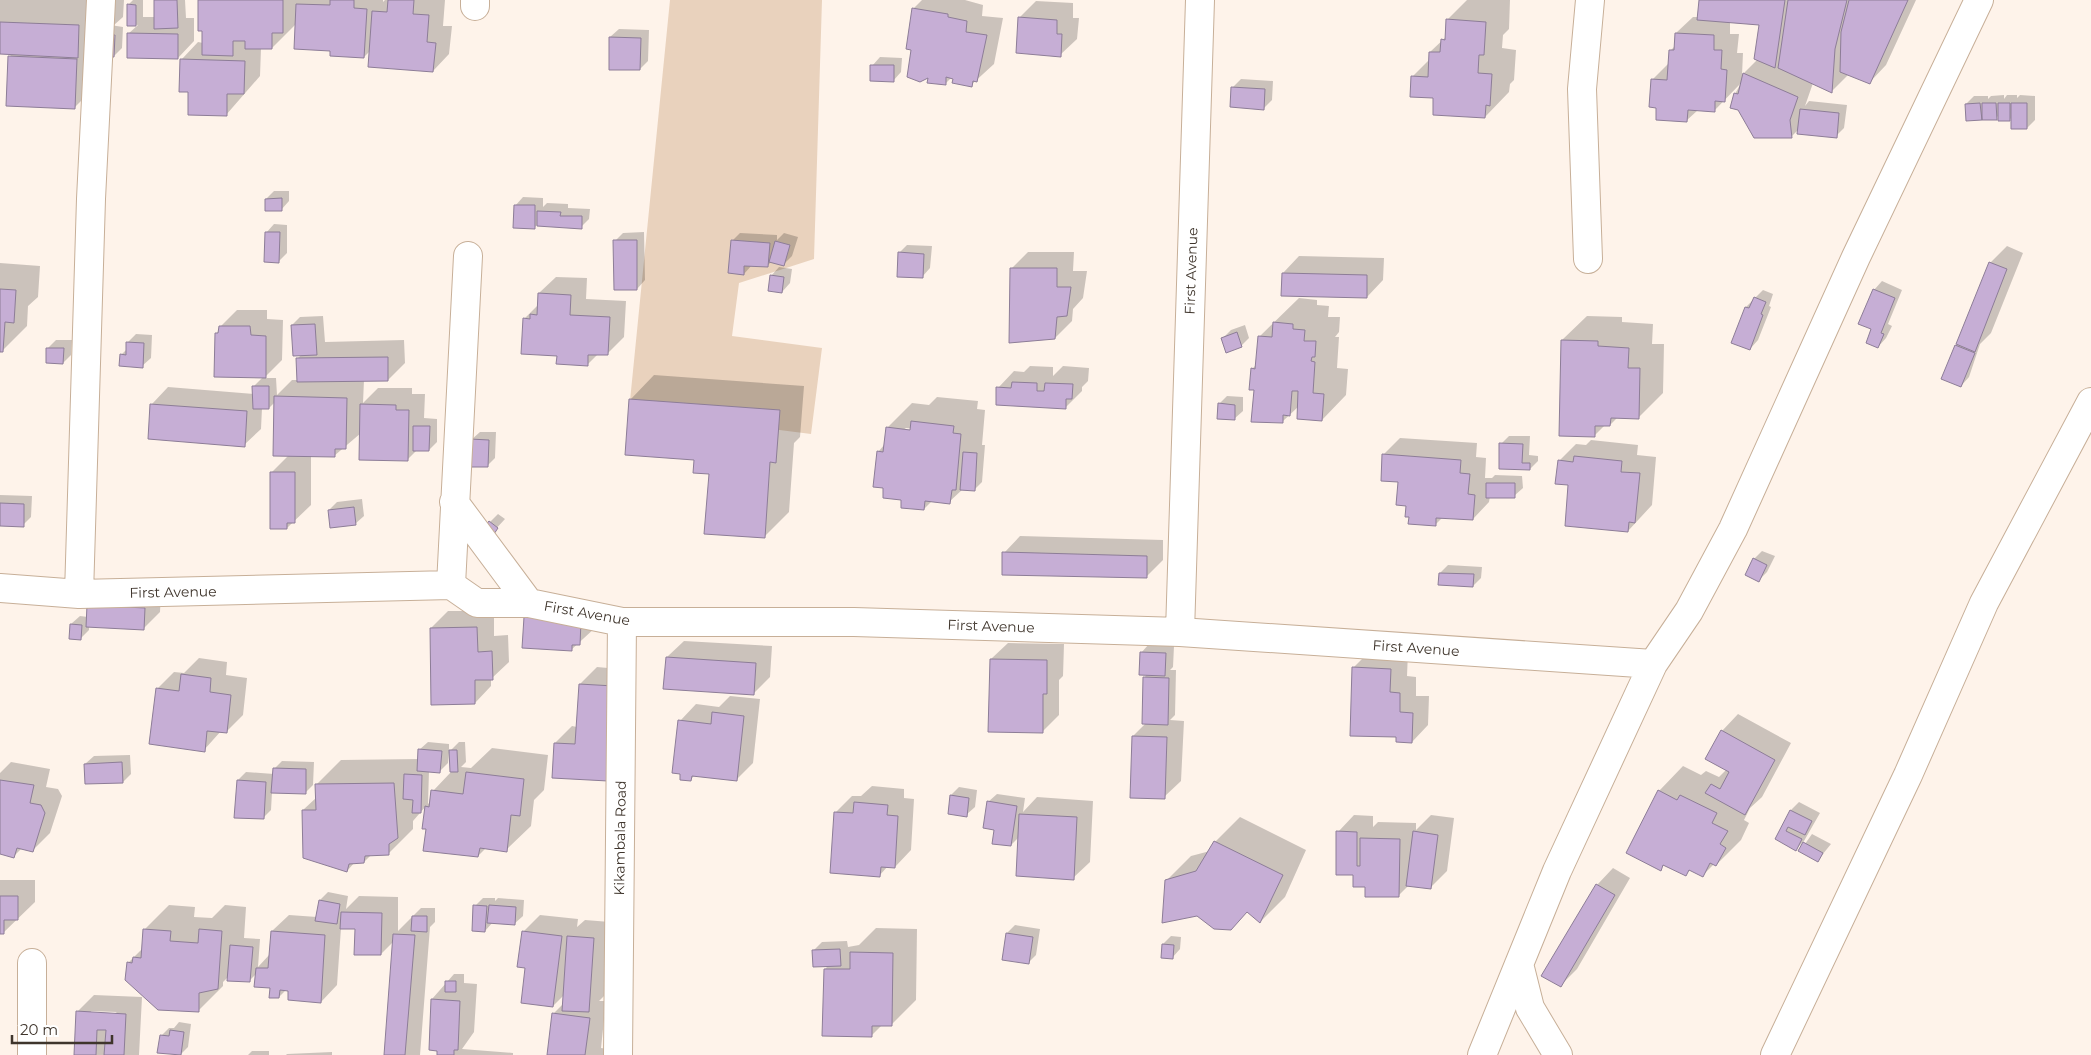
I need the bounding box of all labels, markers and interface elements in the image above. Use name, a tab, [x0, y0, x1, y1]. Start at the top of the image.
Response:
street label: First Avenue	[1180, 227, 1202, 315]
street label: First Avenue	[129, 582, 217, 602]
street label: First Avenue	[542, 597, 632, 629]
street label: First Avenue	[947, 615, 1035, 637]
street label: First Avenue	[1372, 636, 1460, 660]
street label: Kikambala Road	[610, 780, 630, 896]
scale bar	[12, 1012, 112, 1044]
text: 20 m	[20, 1020, 58, 1039]

